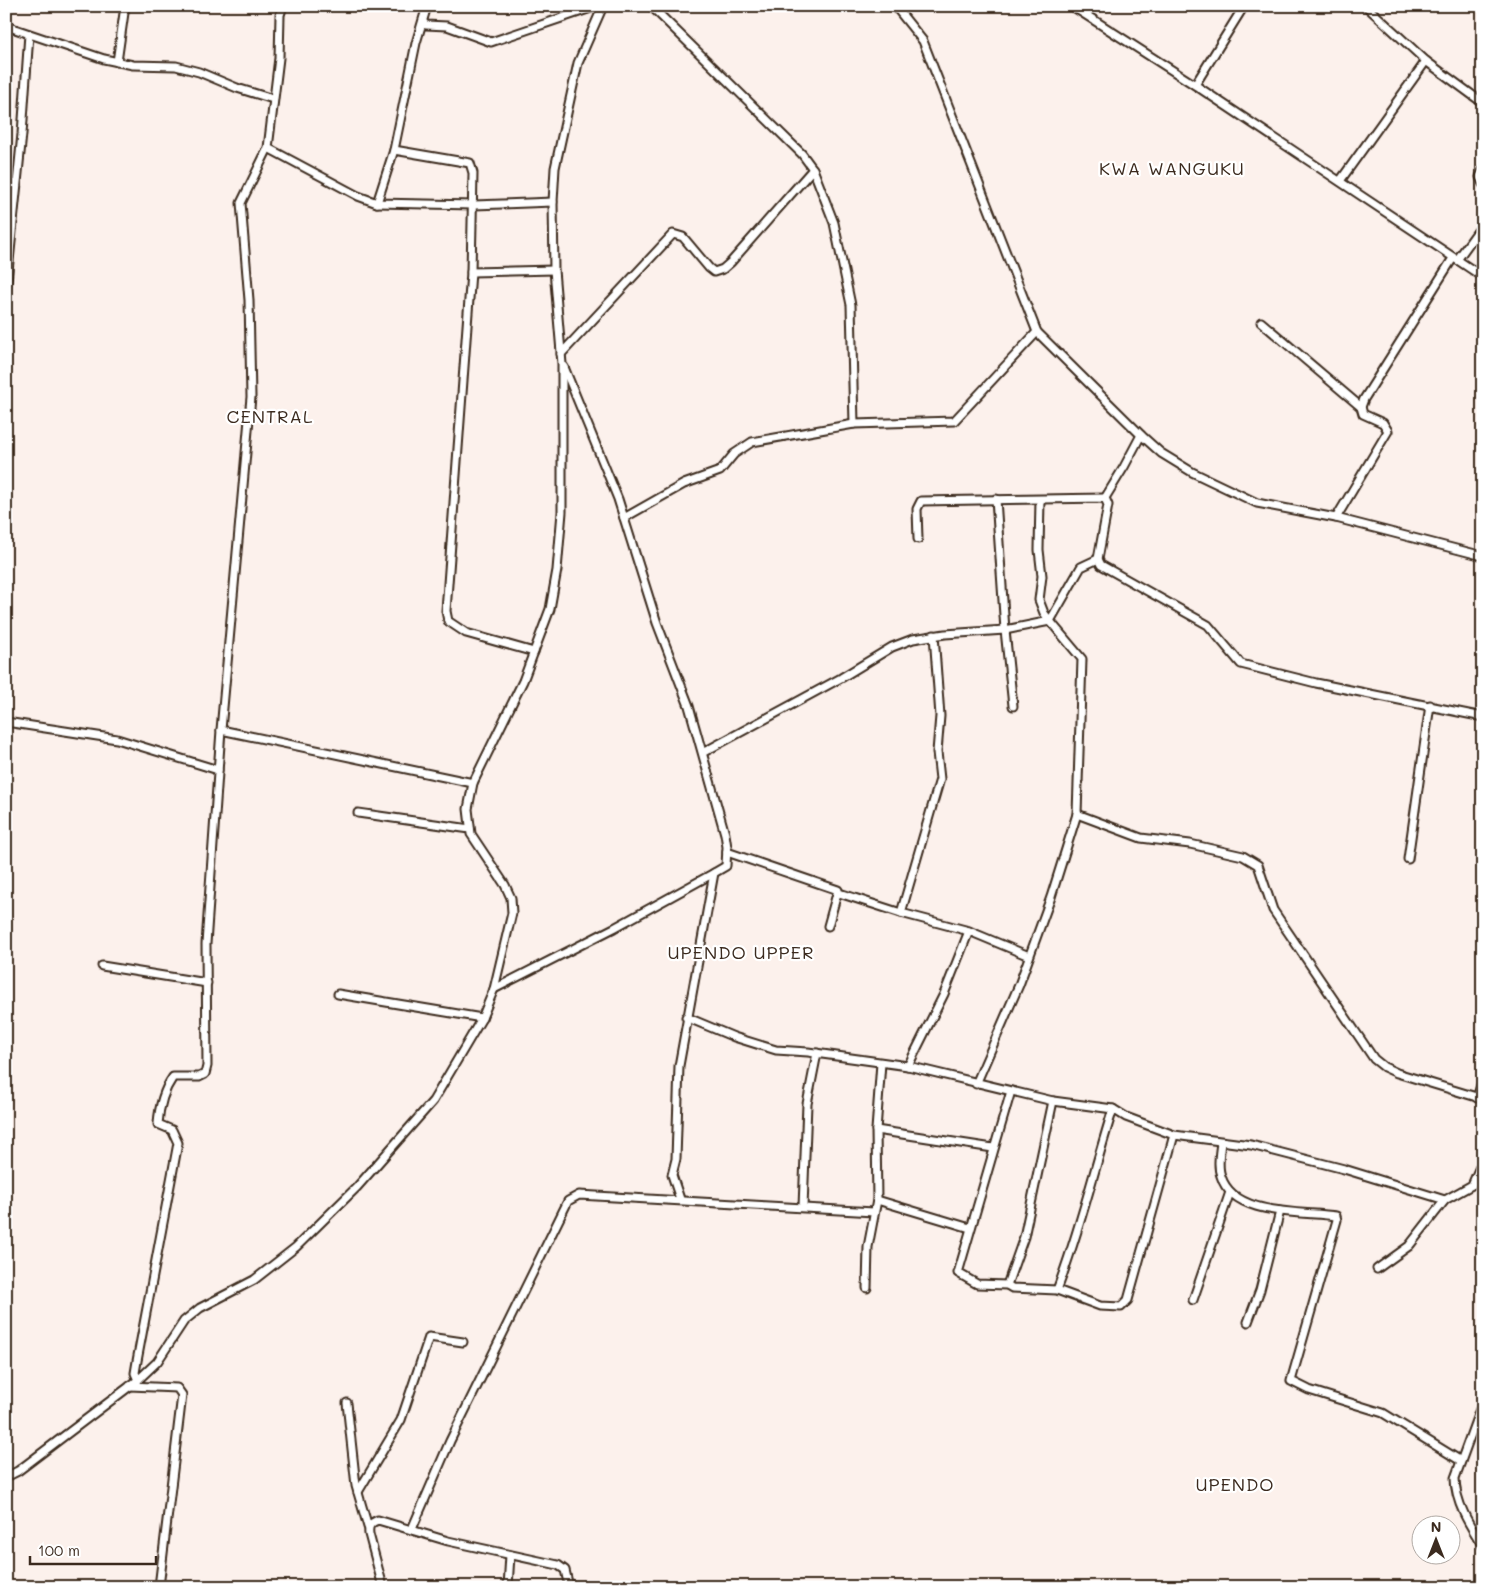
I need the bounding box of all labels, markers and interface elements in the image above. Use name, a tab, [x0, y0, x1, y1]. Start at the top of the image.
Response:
district label: KWA WANGUKU	[1099, 156, 1245, 180]
district label: CENTRAL	[227, 404, 313, 428]
district label: UPENDO UPPER	[668, 940, 814, 964]
district label: UPENDO	[1195, 1472, 1275, 1496]
north arrow	[1412, 1516, 1462, 1566]
text: N	[1431, 1517, 1441, 1536]
scale bar	[30, 1533, 156, 1565]
text: 100 m	[38, 1540, 80, 1560]

